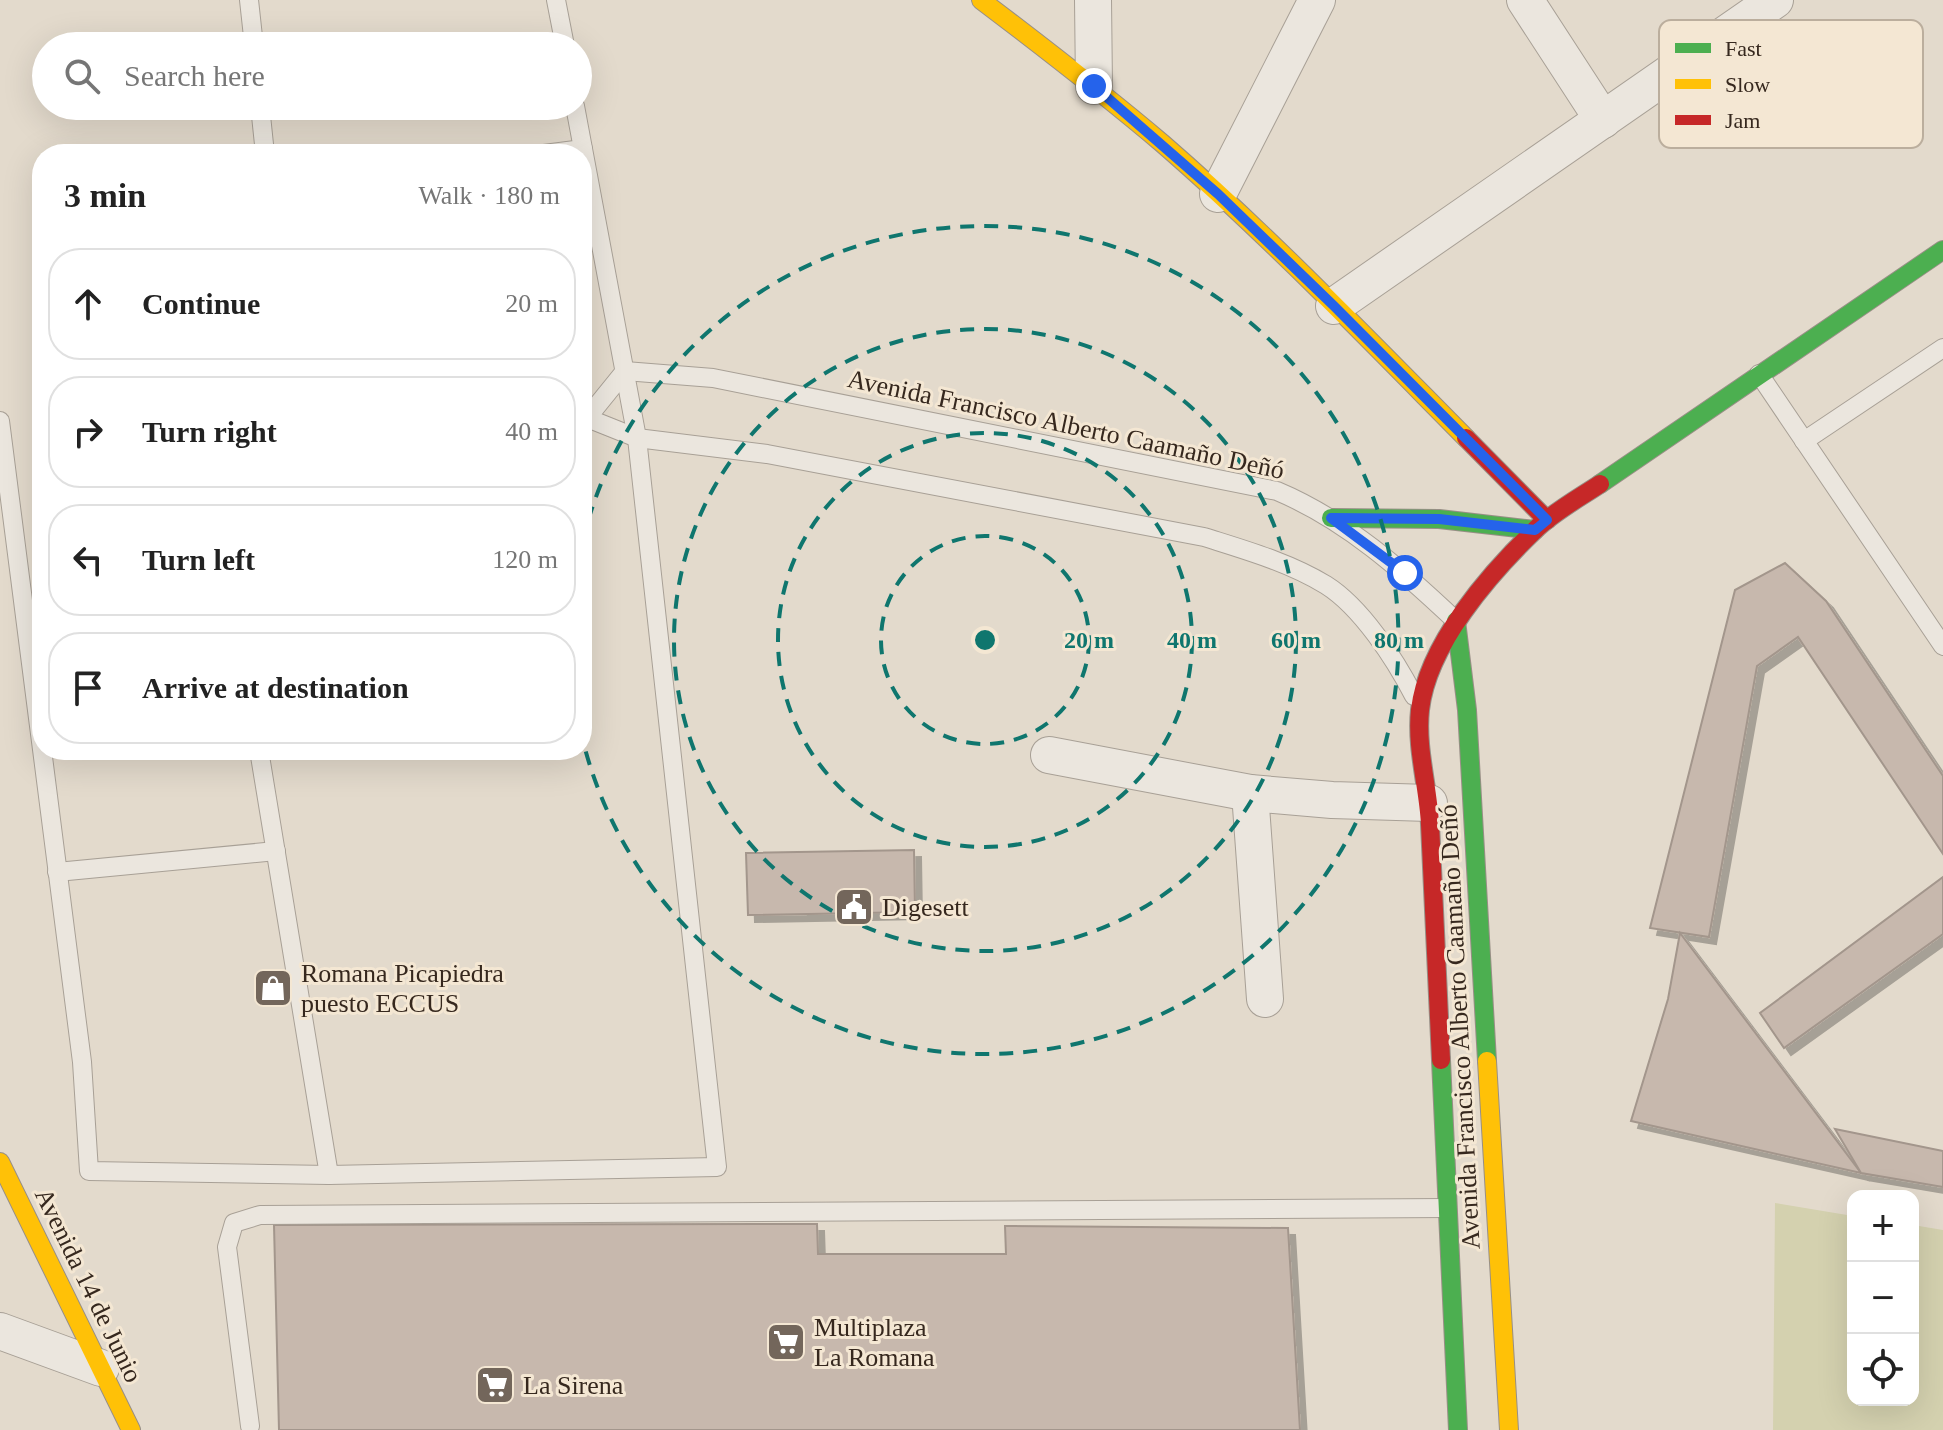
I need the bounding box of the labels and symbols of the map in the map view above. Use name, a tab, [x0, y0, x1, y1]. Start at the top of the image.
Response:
legend	[1659, 20, 1923, 148]
text: Fast	[1725, 36, 1762, 61]
route end	[1076, 68, 1112, 104]
text: Slow	[1725, 72, 1770, 97]
text: Jam	[1725, 108, 1760, 133]
street label: Avenida Francisco Alberto Caamaño Deñó	[845, 364, 1287, 485]
route start	[1387, 555, 1423, 591]
centre of rings	[971, 626, 999, 654]
text: 20 m	[1064, 627, 1114, 653]
text: 40 m	[1167, 627, 1217, 653]
text: 60 m	[1271, 627, 1321, 653]
text: 80 m	[1374, 627, 1424, 653]
street label: Avenida Francisco Alberto Caamaño Deñó	[1433, 804, 1486, 1250]
public building icon: Digesett	[833, 886, 875, 928]
place label: Digesett	[882, 893, 969, 922]
place label: Romana Picapiedra puesto ECCUS	[301, 959, 504, 1018]
shop icon: Romana Picapiedra puesto ECCUS	[252, 967, 294, 1009]
street label: Avenida 14 de Junio	[29, 1183, 148, 1387]
place label: Multiplaza La Romana	[814, 1313, 935, 1372]
supermarket icon: Multiplaza La Romana	[765, 1321, 807, 1363]
supermarket icon: La Sirena	[474, 1364, 516, 1406]
place label: La Sirena	[523, 1371, 624, 1400]

